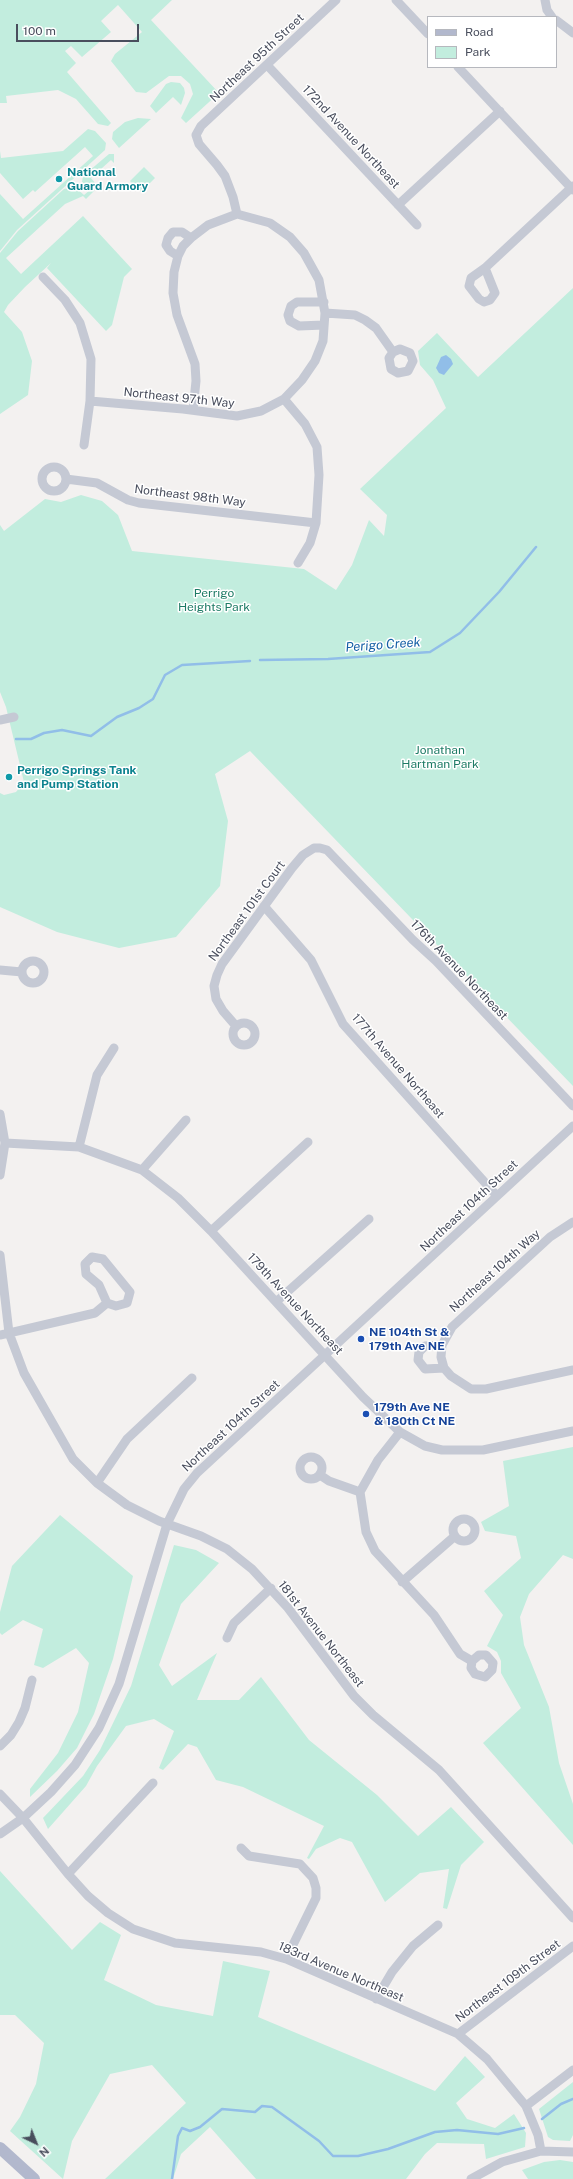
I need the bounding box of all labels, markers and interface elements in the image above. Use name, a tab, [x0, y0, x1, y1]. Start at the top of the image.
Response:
street label: Northeast 95th Street	[207, 11, 307, 105]
scale bar	[18, 16, 141, 42]
legend	[427, 16, 557, 68]
text: 100 m	[23, 24, 56, 38]
text: Road	[465, 25, 493, 39]
text: Park	[465, 45, 491, 59]
street label: 172nd Avenue Northeast	[299, 82, 403, 192]
place label: National Guard Armory	[67, 165, 148, 193]
marker: National Guard Armory	[54, 174, 64, 184]
street label: Northeast 97th Way	[123, 385, 235, 411]
street label: Northeast 98th Way	[133, 482, 247, 510]
park label: Perrigo Heights Park	[178, 586, 250, 614]
water label: Perigo Creek	[345, 635, 421, 655]
park label: Jonathan Hartman Park	[401, 743, 479, 771]
place label: Perrigo Springs Tank and Pump Station	[17, 763, 136, 791]
marker: Perrigo Springs Tank and Pump Station	[4, 772, 14, 782]
street label: Northeast 101st Court	[206, 858, 288, 964]
street label: 176th Avenue Northeast	[407, 917, 511, 1023]
street label: 177th Avenue Northeast	[349, 1011, 447, 1121]
street label: Northeast 104th Street	[417, 1157, 521, 1255]
street label: Northeast 104th Way	[447, 1227, 543, 1315]
street label: 179th Avenue Northeast	[244, 1250, 346, 1358]
place label: NE 104th St & 179th Ave NE	[369, 1325, 449, 1353]
marker: NE 104th St & 179th Ave NE	[356, 1334, 366, 1344]
street label: Northeast 104th Street	[179, 1377, 283, 1475]
place label: 179th Ave NE & 180th Ct NE	[374, 1400, 455, 1428]
marker: 179th Ave NE & 180th Ct NE	[361, 1409, 371, 1419]
street label: 181st Avenue Northeast	[275, 1578, 367, 1690]
street label: Northeast 109th Street	[453, 1937, 563, 2025]
street label: 183rd Avenue Northeast	[276, 1939, 406, 2005]
north arrow	[16, 2123, 56, 2163]
text: N	[37, 2144, 51, 2159]

